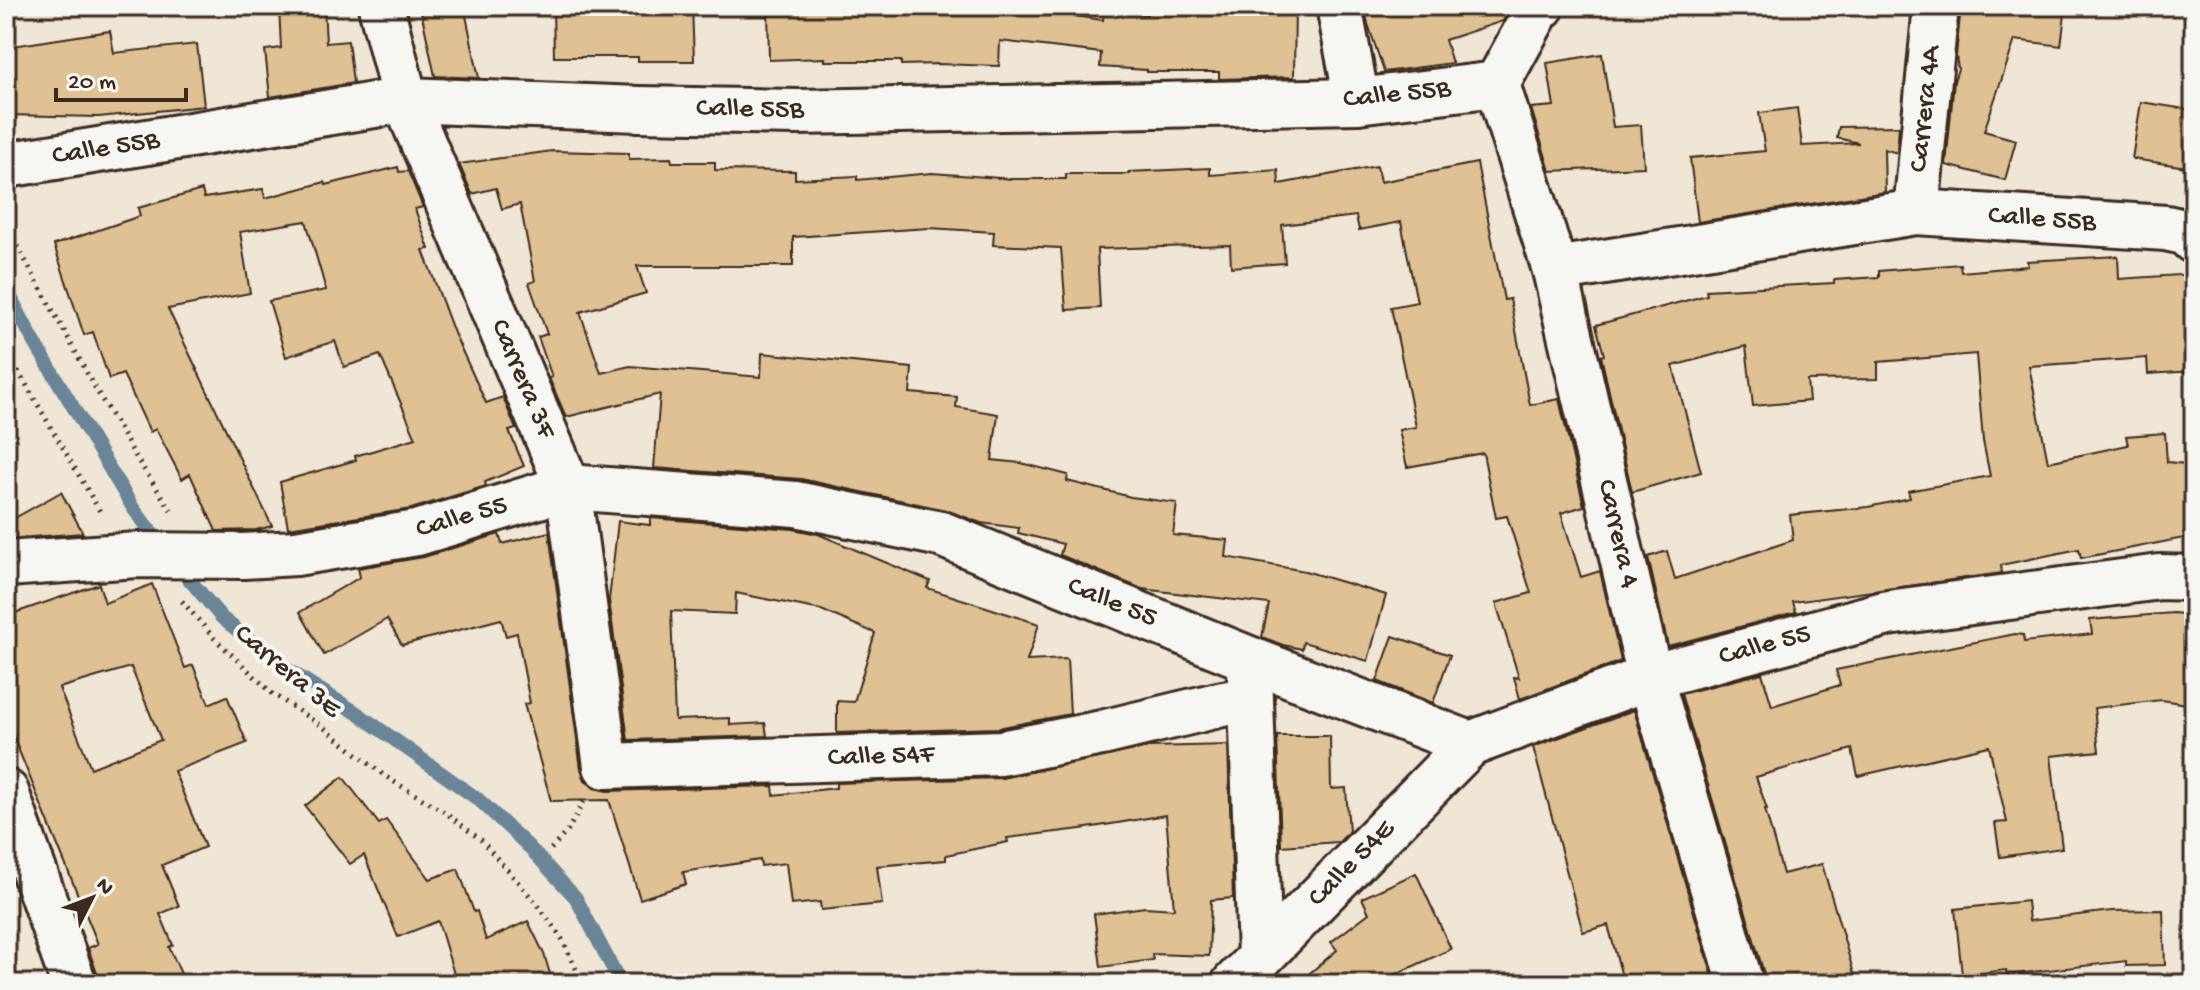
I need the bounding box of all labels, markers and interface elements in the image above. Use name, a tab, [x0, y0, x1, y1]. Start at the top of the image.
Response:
street label: Carrera 4A	[1903, 43, 1949, 174]
scale bar	[56, 52, 186, 102]
text: 20 m	[68, 69, 116, 98]
street label: Calle 55B	[1342, 73, 1453, 117]
street label: Calle 55B	[696, 93, 805, 127]
street label: Calle 55B	[50, 124, 163, 174]
street label: Calle 55B	[1987, 200, 2098, 240]
street label: Carrera 3F	[482, 315, 562, 445]
street label: Carrera 4	[1589, 477, 1645, 591]
street label: Calle 55	[412, 489, 512, 547]
street label: Calle 55	[1062, 570, 1162, 636]
street label: Carrera 3E	[227, 618, 348, 727]
street label: Calle 55	[1716, 618, 1814, 674]
street label: Calle 54F	[827, 739, 936, 775]
street label: Calle 54E	[1302, 813, 1403, 914]
north arrow	[52, 858, 132, 938]
text: N	[89, 873, 118, 901]

